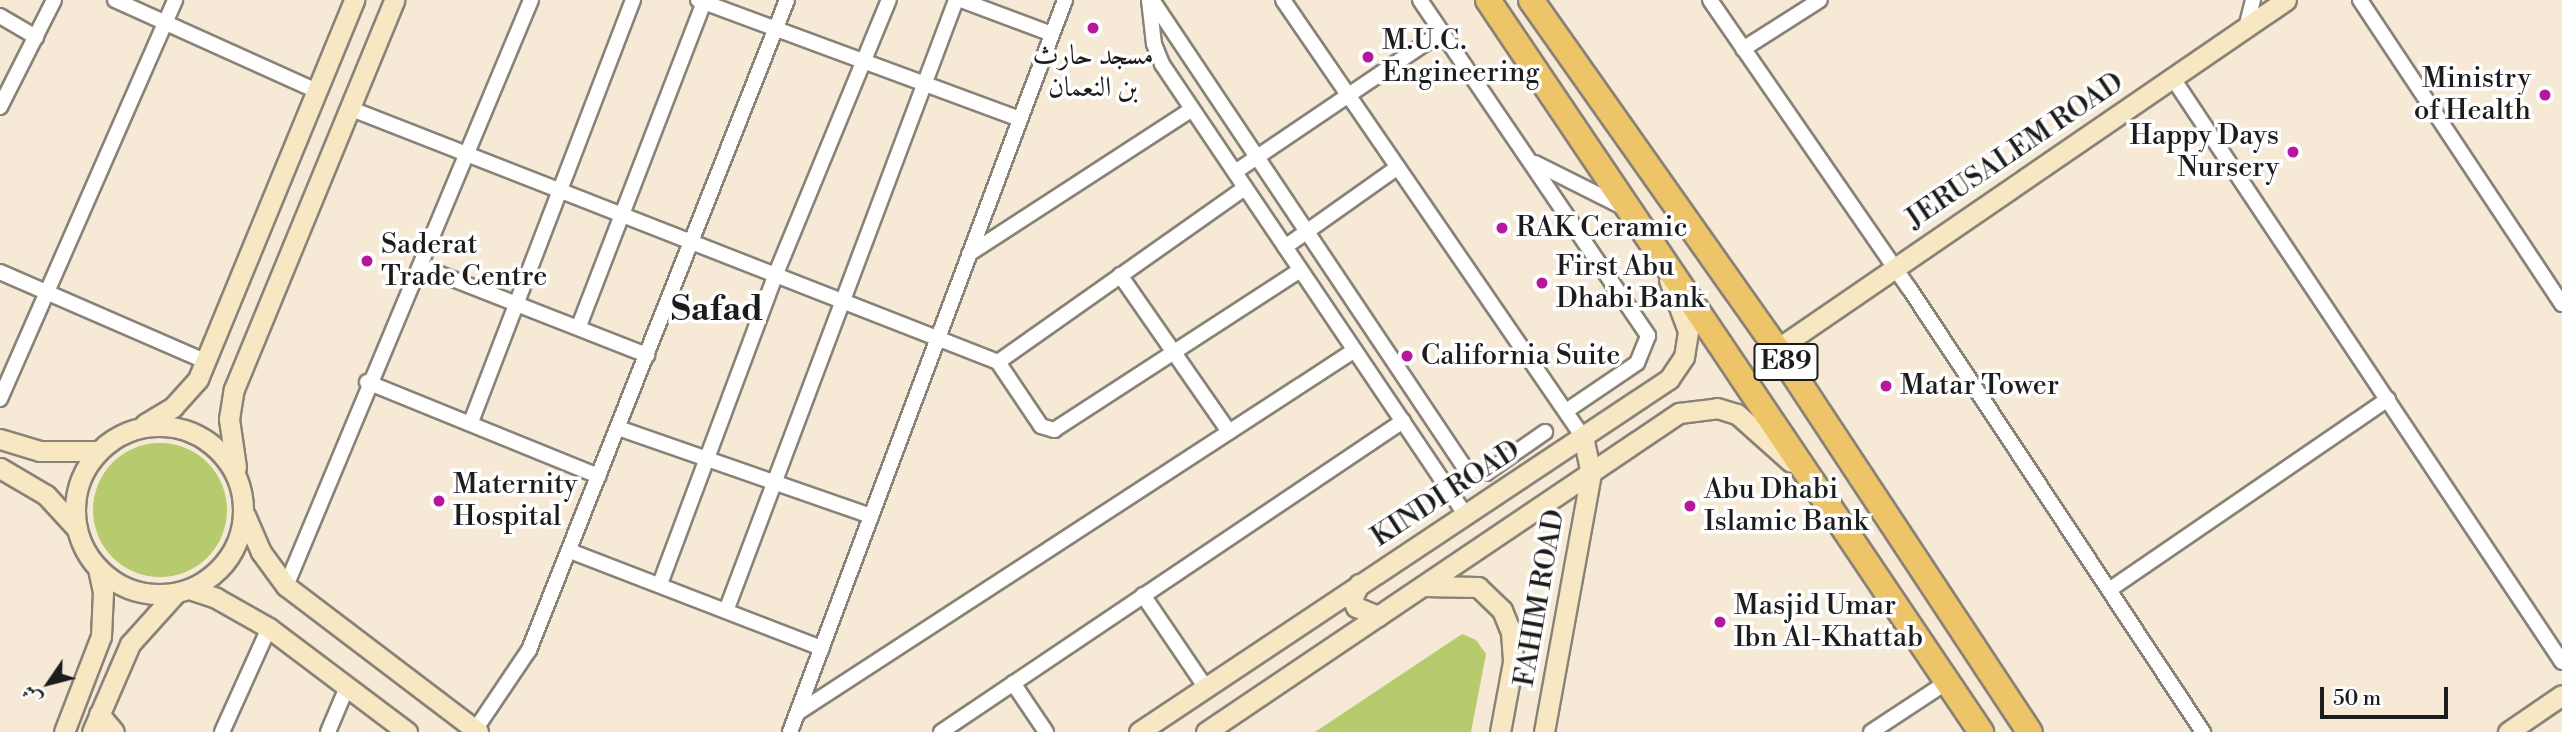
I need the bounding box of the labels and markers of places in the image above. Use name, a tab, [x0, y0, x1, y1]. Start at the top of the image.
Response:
marker: مسجد حارث بن النعمان	[1085, 20, 1101, 36]
place label: M.U.C. Engineering	[1382, 24, 1540, 90]
place label: مسجد حارث بن النعمان	[1032, 39, 1154, 105]
marker: M.U.C. Engineering	[1360, 49, 1376, 65]
place label: Ministry of Health	[2414, 62, 2531, 128]
marker: Ministry of Health	[2537, 87, 2553, 103]
place label: Happy Days Nursery	[2130, 119, 2279, 185]
marker: Happy Days Nursery	[2285, 144, 2301, 160]
place label: RAK Ceramic	[1516, 211, 1688, 245]
marker: RAK Ceramic	[1494, 220, 1510, 236]
place label: Saderat Trade Centre	[381, 228, 547, 294]
place label: First Abu Dhabi Bank	[1556, 250, 1705, 316]
marker: Saderat Trade Centre	[359, 253, 375, 269]
marker: First Abu Dhabi Bank	[1534, 275, 1550, 291]
place label: California Suite	[1421, 339, 1620, 373]
marker: California Suite	[1399, 348, 1415, 364]
place label: Matar Tower	[1900, 369, 2059, 403]
marker: Matar Tower	[1878, 378, 1894, 394]
place label: Maternity Hospital	[453, 468, 577, 534]
place label: Abu Dhabi Islamic Bank	[1704, 473, 1868, 539]
marker: Maternity Hospital	[431, 493, 447, 509]
marker: Abu Dhabi Islamic Bank	[1682, 498, 1698, 514]
place label: Masjid Umar Ibn Al-Khattab	[1734, 589, 1923, 655]
marker: Masjid Umar Ibn Al-Khattab	[1712, 614, 1728, 630]

